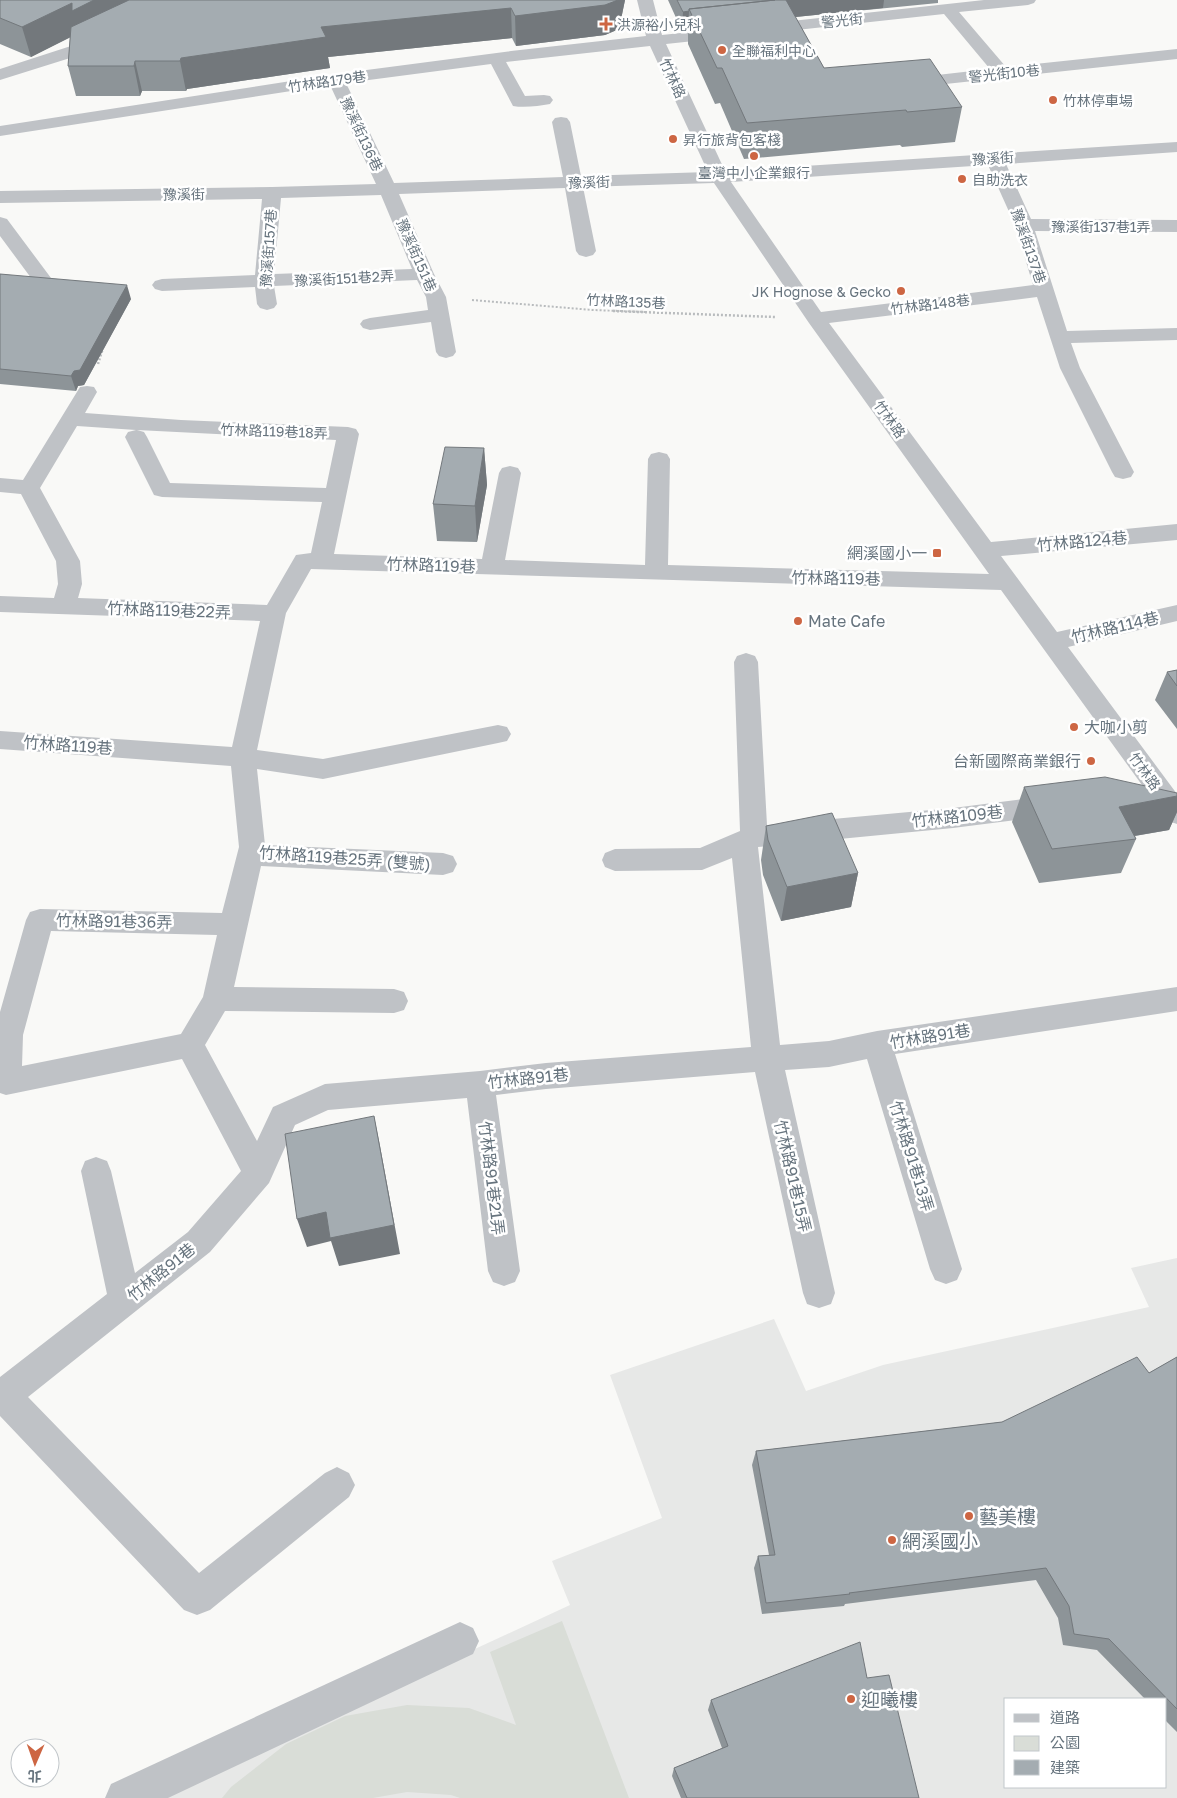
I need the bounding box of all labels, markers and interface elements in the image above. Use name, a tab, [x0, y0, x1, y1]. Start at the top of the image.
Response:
street label: 警光街	[820, 9, 864, 31]
place label: 洪源裕小兒科	[617, 16, 701, 33]
marker: 洪源裕小兒科	[599, 17, 613, 31]
place label: 全聯福利中心	[732, 42, 816, 59]
marker: 全聯福利中心	[716, 44, 728, 56]
street label: 竹林路	[656, 55, 690, 101]
street label: 警光街10巷	[968, 61, 1040, 85]
street label: 竹林路179巷	[287, 67, 367, 95]
place label: 竹林停車場	[1063, 92, 1133, 109]
street label: 豫溪街136巷	[338, 94, 386, 174]
marker: 竹林停車場	[1047, 94, 1059, 106]
place label: 昇行旅背包客棧	[683, 131, 781, 148]
marker: 昇行旅背包客棧	[667, 133, 679, 145]
street label: 豫溪街	[971, 148, 1015, 168]
marker: 臺灣中小企業銀行	[748, 150, 760, 162]
place label: 臺灣中小企業銀行	[698, 164, 810, 181]
place label: 自助洗衣	[972, 171, 1028, 188]
street label: 豫溪街	[568, 173, 610, 191]
marker: 自助洗衣	[956, 173, 968, 185]
street label: 豫溪街	[163, 185, 205, 203]
street label: 豫溪街137巷	[1008, 206, 1050, 286]
street label: 豫溪街157巷	[257, 208, 279, 288]
street label: 豫溪街151巷	[393, 216, 441, 294]
street label: 豫溪街137巷1弄	[1051, 218, 1151, 235]
street label: 豫溪街151巷2弄	[294, 267, 394, 289]
place label: JK Hognose & Gecko	[752, 283, 891, 300]
marker: JK Hognose & Gecko	[895, 285, 907, 297]
street label: 竹林路135巷	[586, 290, 666, 312]
street label: 竹林路148巷	[889, 291, 971, 317]
street label: 竹林路	[871, 397, 909, 441]
street label: 竹林路119巷18弄	[220, 421, 328, 441]
street label: 竹林路124巷	[1036, 527, 1128, 555]
place label: 網溪國小一	[847, 543, 927, 563]
marker: 網溪國小一	[931, 547, 943, 559]
street label: 竹林路119巷	[386, 553, 476, 577]
street label: 竹林路119巷	[791, 567, 881, 589]
street label: 竹林路119巷22弄	[107, 598, 231, 622]
street label: 竹林路114巷	[1069, 607, 1161, 647]
place label: Mate Cafe	[808, 611, 885, 631]
marker: Mate Cafe	[792, 615, 804, 627]
place label: 大咖小剪	[1084, 717, 1148, 737]
marker: 大咖小剪	[1068, 721, 1080, 733]
street label: 竹林路119巷	[23, 732, 113, 758]
street label: 竹林路	[1126, 749, 1164, 793]
place label: 台新國際商業銀行	[953, 751, 1081, 771]
marker: 台新國際商業銀行	[1085, 755, 1097, 767]
street label: 竹林路109巷	[911, 801, 1003, 831]
street label: 竹林路119巷25弄 (雙號)	[259, 842, 431, 874]
street label: 竹林路91巷36弄	[56, 910, 172, 932]
street label: 竹林路91巷	[888, 1020, 972, 1052]
street label: 竹林路91巷	[486, 1064, 570, 1092]
street label: 竹林路91巷13弄	[886, 1098, 938, 1214]
street label: 竹林路91巷15弄	[770, 1118, 816, 1234]
street label: 竹林路91巷21弄	[475, 1120, 509, 1236]
street label: 竹林路91巷	[123, 1239, 199, 1305]
place label: 藝美樓	[979, 1505, 1036, 1528]
marker: 藝美樓	[963, 1510, 975, 1522]
place label: 網溪國小	[902, 1529, 978, 1552]
marker: 網溪國小	[886, 1534, 898, 1546]
place label: 迎曦樓	[861, 1688, 918, 1711]
marker: 迎曦樓	[845, 1693, 857, 1705]
legend	[1004, 1698, 1167, 1788]
text: 道路	[1050, 1708, 1080, 1726]
text: 公園	[1050, 1733, 1080, 1751]
north arrow	[10, 1738, 60, 1788]
text: 建築	[1050, 1758, 1080, 1776]
text: 北	[27, 1768, 42, 1785]

